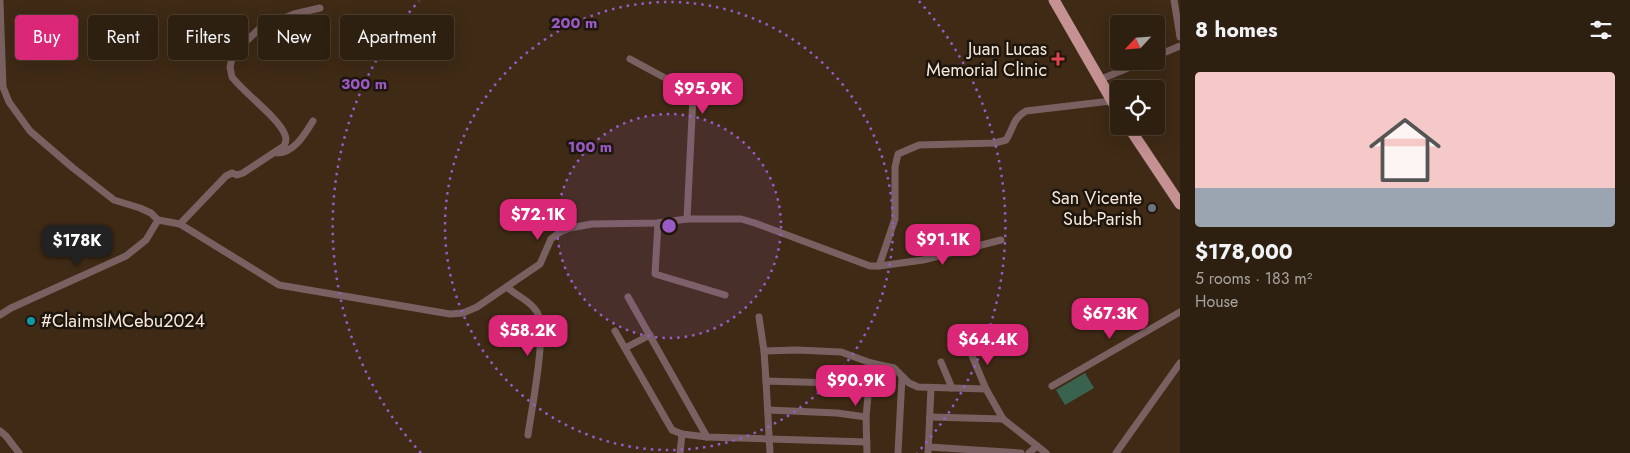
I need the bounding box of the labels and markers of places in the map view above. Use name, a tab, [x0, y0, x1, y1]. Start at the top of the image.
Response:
place label: Juan Lucas Memorial Clinic	[926, 36, 1047, 83]
marker: Juan Lucas Memorial Clinic	[1051, 52, 1065, 66]
pin: $95.9K	[662, 72, 744, 115]
place label: San Vicente Sub-Parish	[1051, 185, 1142, 232]
pin: $72.1K	[497, 198, 579, 241]
marker: San Vicente Sub-Parish	[1146, 202, 1158, 214]
centre of rings	[660, 217, 678, 235]
pin: $178K	[42, 224, 112, 267]
pin: $91.1K	[902, 224, 984, 266]
pin: $67.3K	[1069, 298, 1151, 340]
place label: #ClaimsIMCebu2024	[41, 308, 205, 334]
pin: $58.2K	[487, 314, 569, 357]
marker: #ClaimsIMCebu2024	[25, 315, 37, 327]
pin: $64.4K	[947, 324, 1029, 366]
pin: $90.9K	[815, 364, 897, 407]

